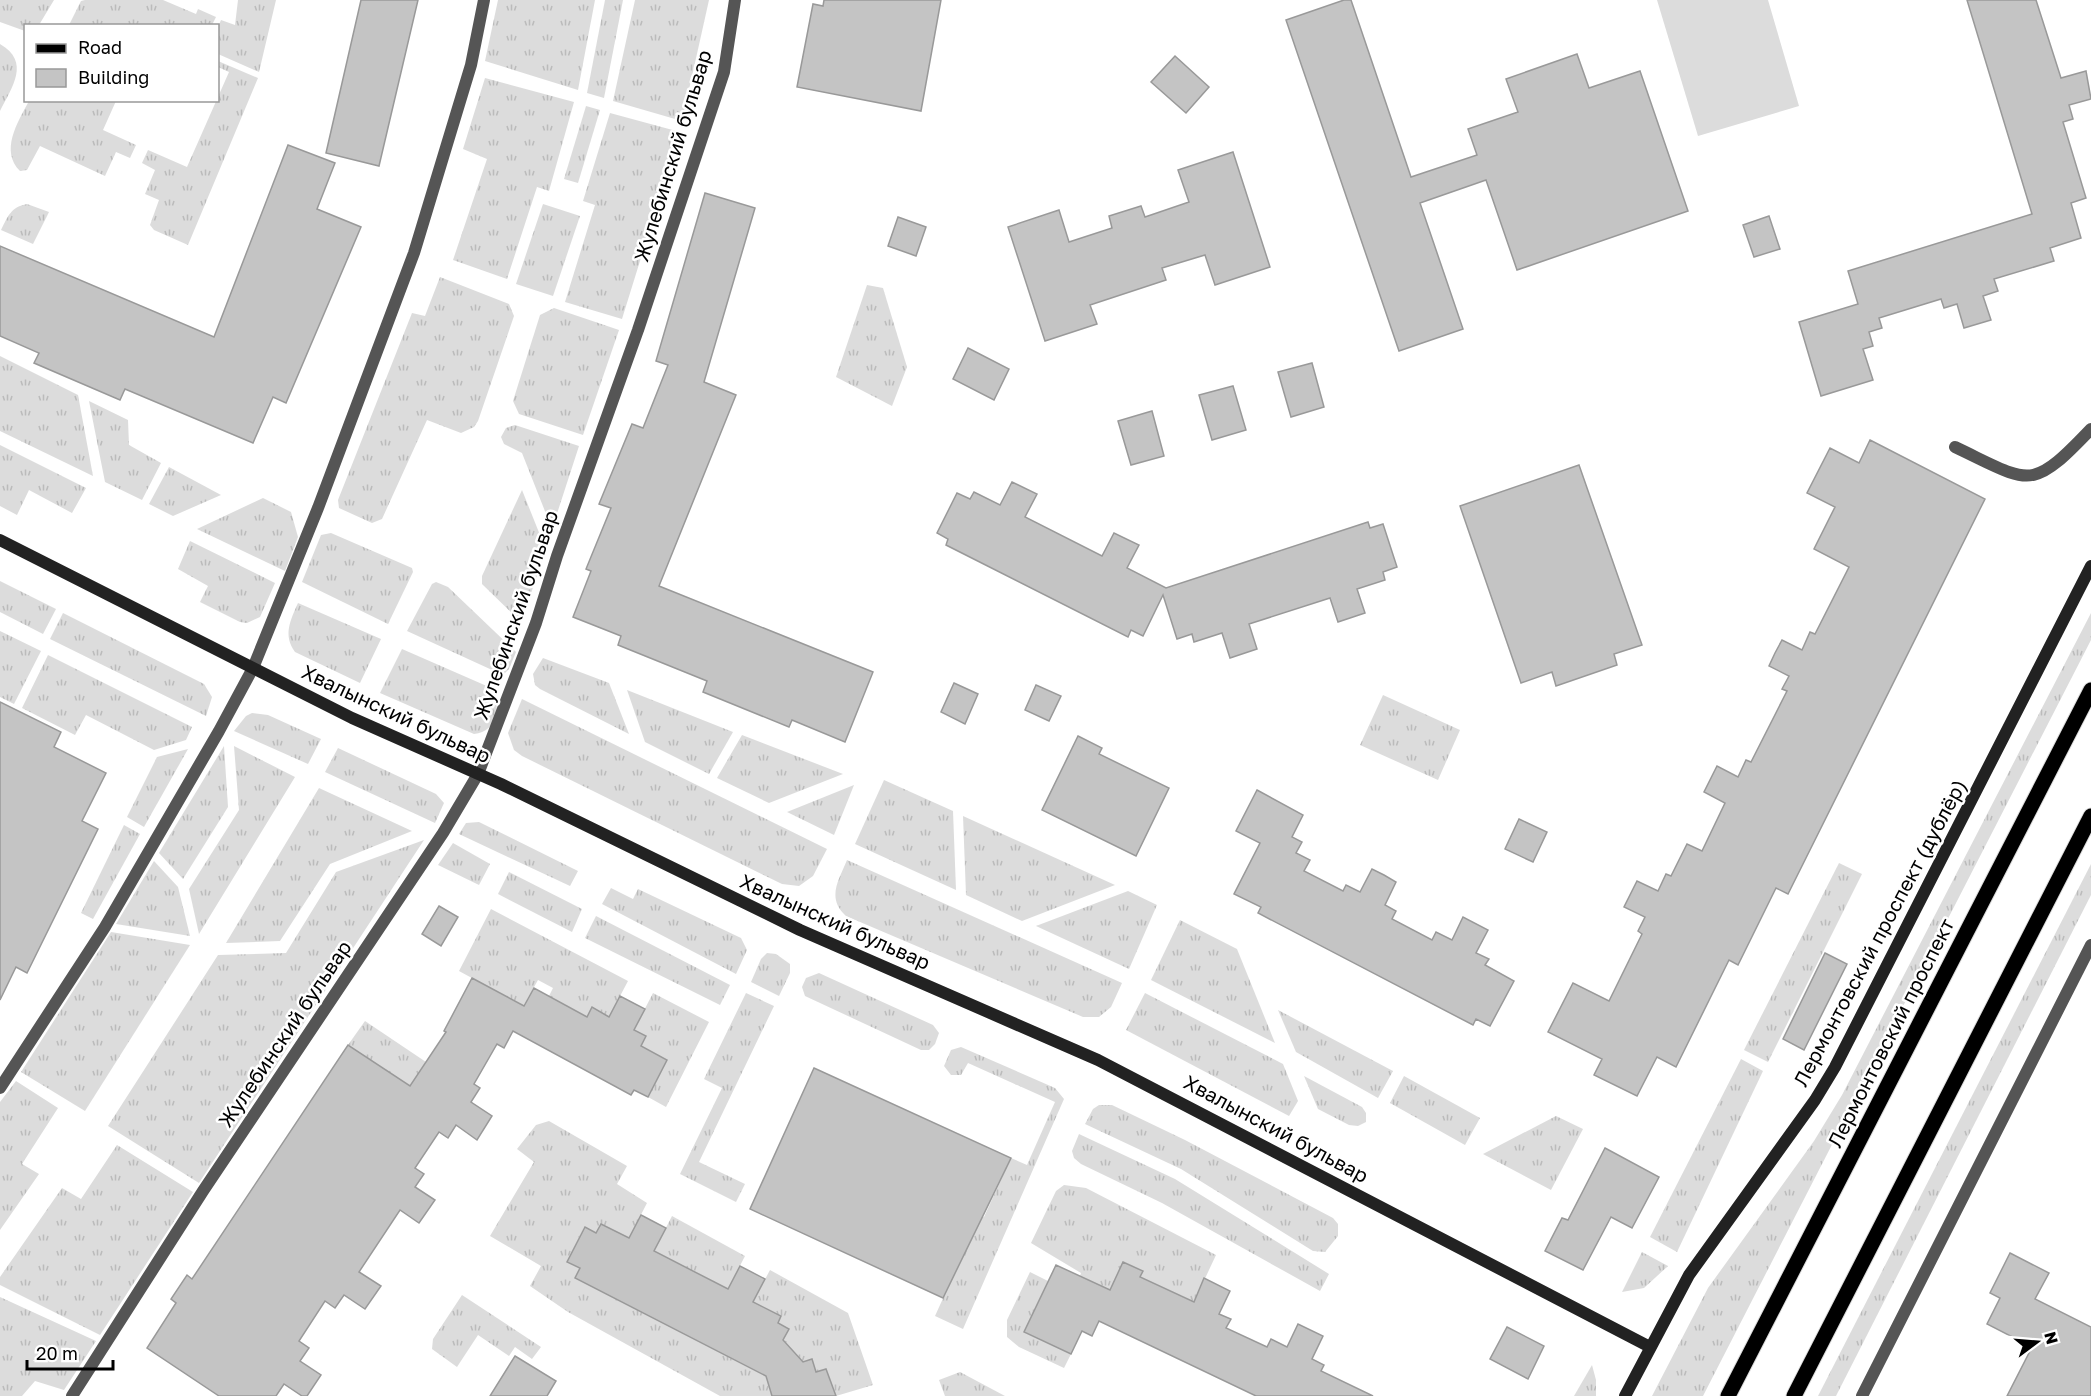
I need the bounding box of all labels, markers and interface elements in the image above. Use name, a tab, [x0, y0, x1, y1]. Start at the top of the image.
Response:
legend	[24, 24, 219, 102]
text: Road	[78, 36, 122, 58]
street label: Жулебинский бульвар	[628, 47, 716, 264]
text: Building	[78, 66, 149, 88]
street label: Жулебинский бульвар	[468, 507, 562, 723]
street label: Хвалынский бульвар	[298, 659, 495, 767]
street label: Лермонтовский проспект (дублёр)	[1789, 775, 1971, 1091]
street label: Хвалынский бульвар	[737, 868, 934, 974]
street label: Лермонтовский проспект	[1823, 915, 1959, 1151]
street label: Жулебинский бульвар	[213, 936, 356, 1131]
street label: Хвалынский бульвар	[1180, 1069, 1373, 1187]
north arrow	[2007, 1312, 2067, 1372]
text: N	[2040, 1329, 2063, 1346]
scale bar	[27, 1333, 112, 1371]
text: 20 m	[36, 1342, 78, 1364]

